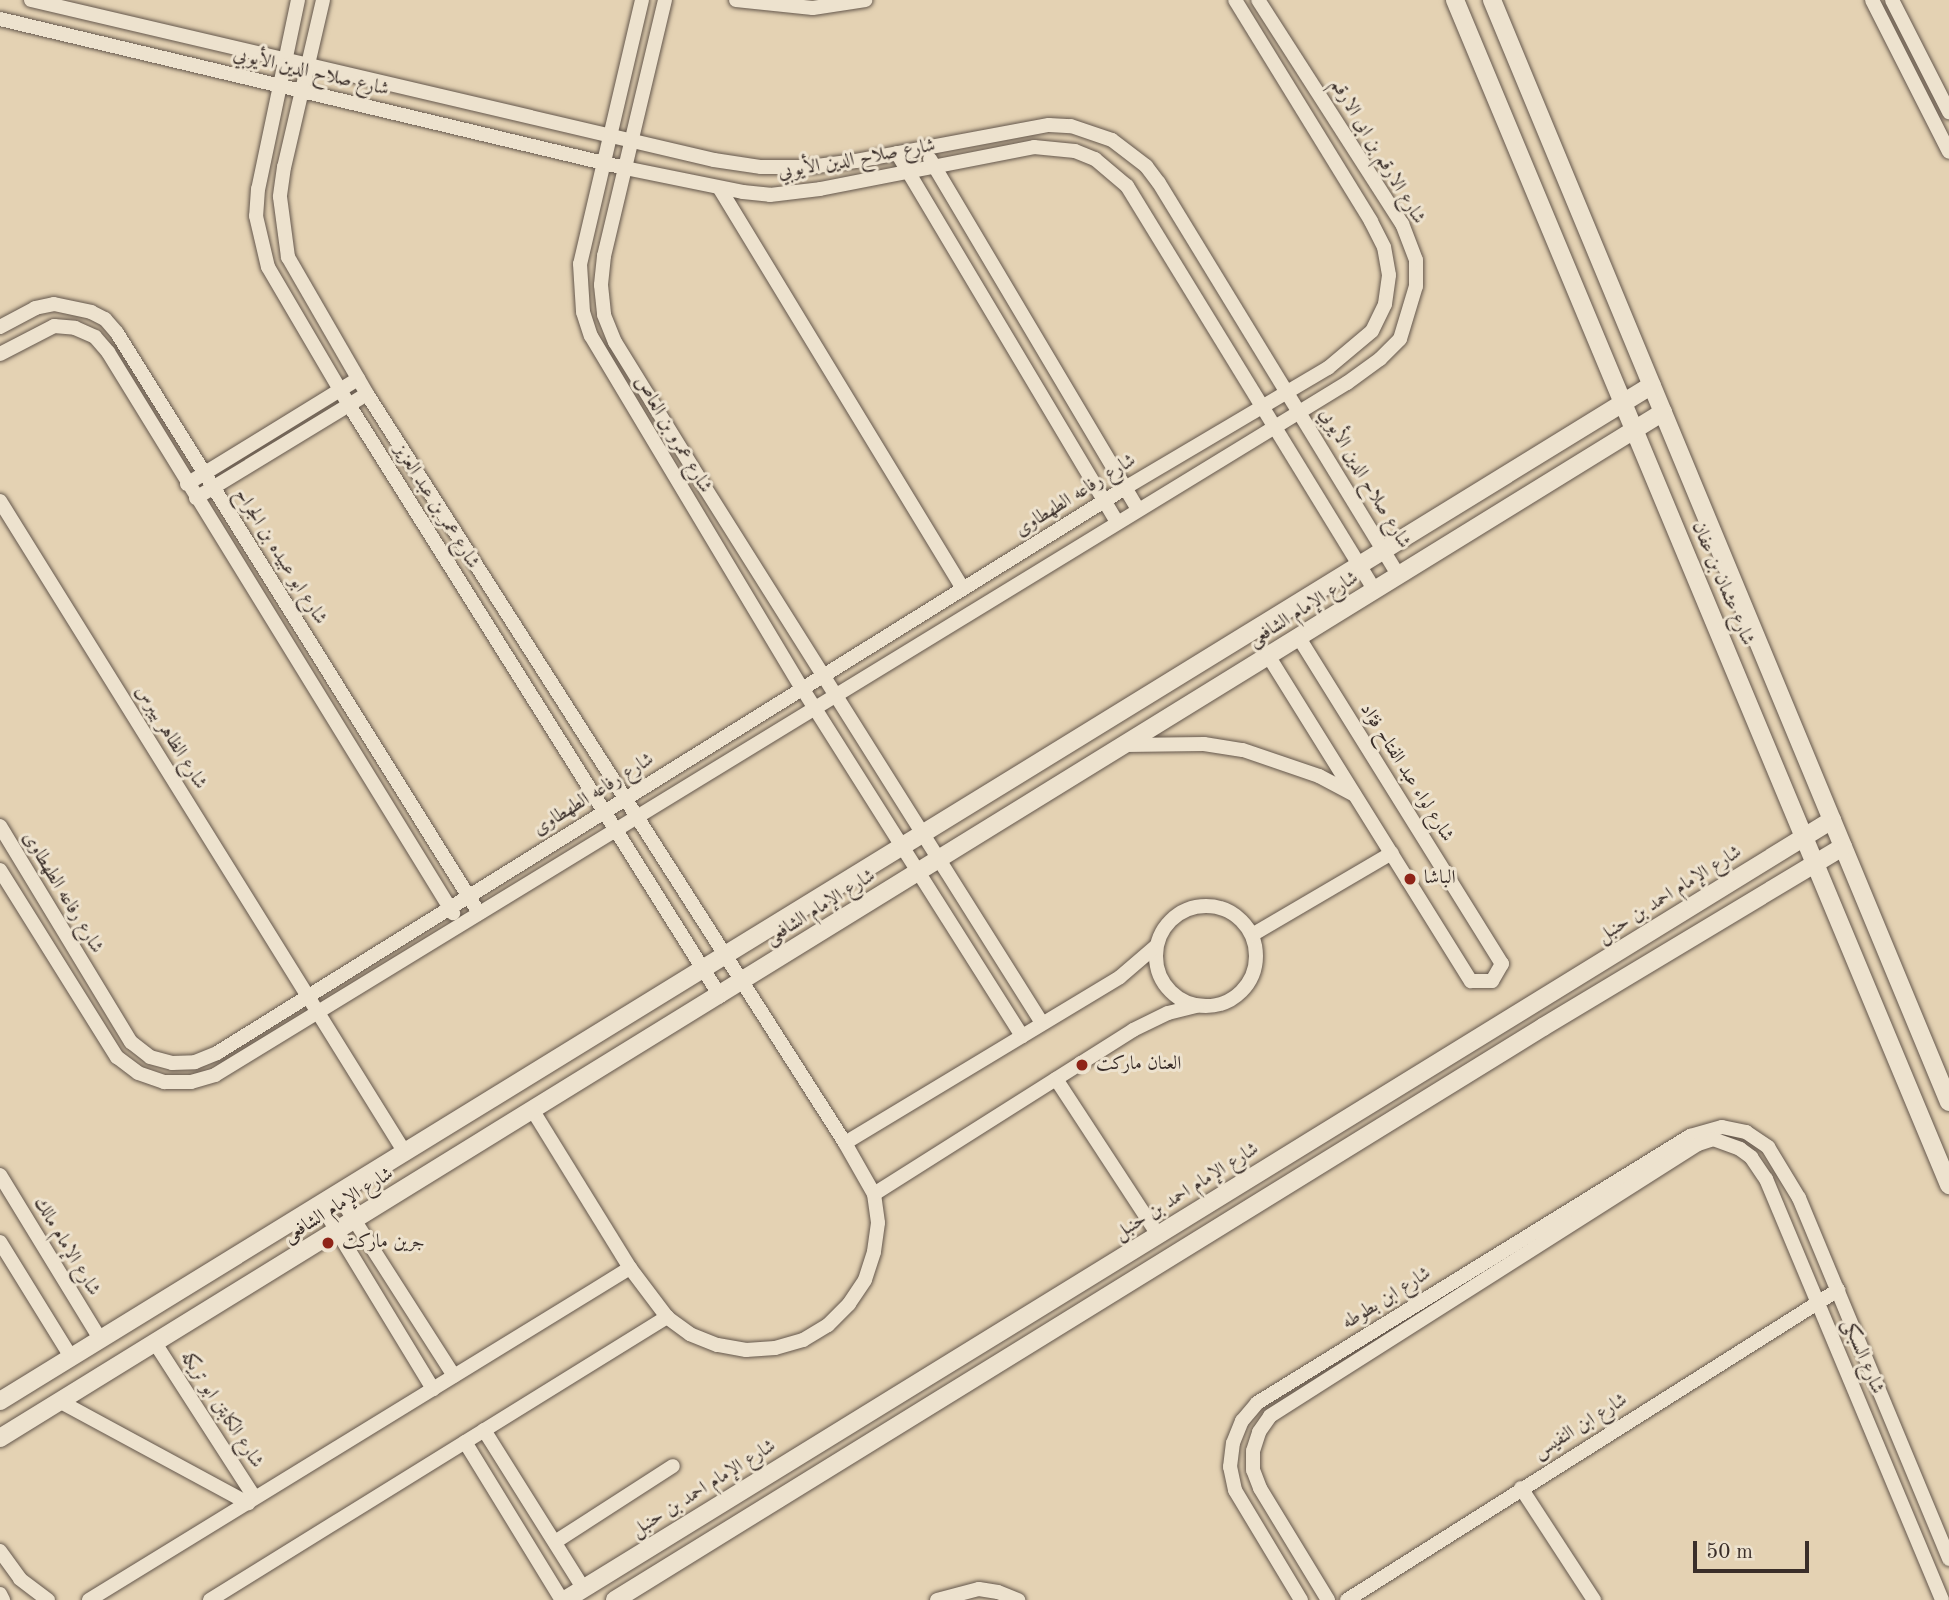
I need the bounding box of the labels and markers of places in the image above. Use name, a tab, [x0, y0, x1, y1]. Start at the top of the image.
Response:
place label: الباشا	[1424, 868, 1456, 890]
marker: الباشا	[1402, 871, 1418, 887]
place label: العنان ماركت	[1096, 1054, 1181, 1076]
marker: العنان ماركت	[1074, 1057, 1090, 1073]
place label: جرين ماركت	[342, 1232, 425, 1254]
marker: جرين ماركت	[320, 1235, 336, 1251]

